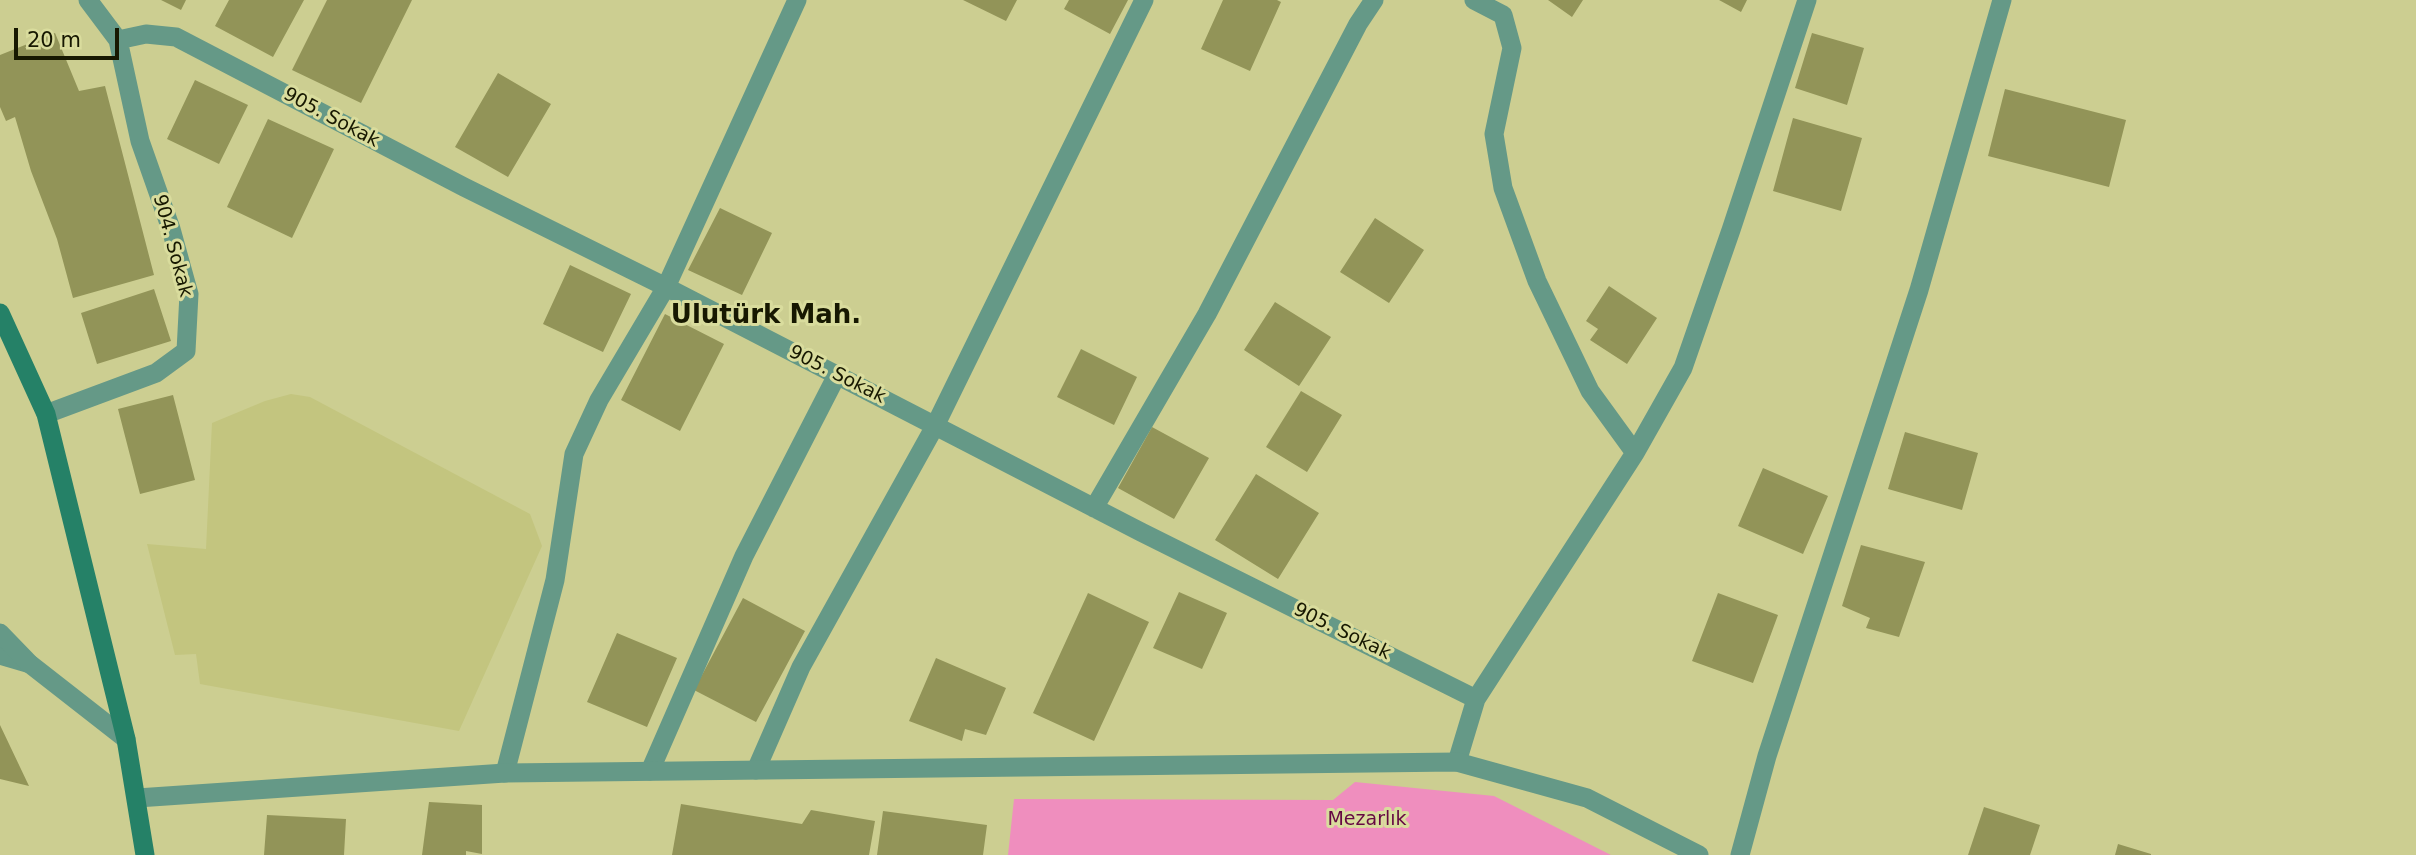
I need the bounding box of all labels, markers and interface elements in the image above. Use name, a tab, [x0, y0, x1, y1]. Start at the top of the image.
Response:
scale bar	[18, 14, 122, 58]
text: 20 m	[27, 28, 81, 52]
street label: 905. Sokak	[279, 83, 383, 153]
street label: 904. Sokak	[147, 192, 197, 300]
district label: Ulutürk Mah.	[671, 300, 861, 332]
street label: 905. Sokak	[785, 341, 889, 409]
street label: 905. Sokak	[1290, 599, 1394, 665]
park label: Mezarlık	[1327, 809, 1407, 831]

